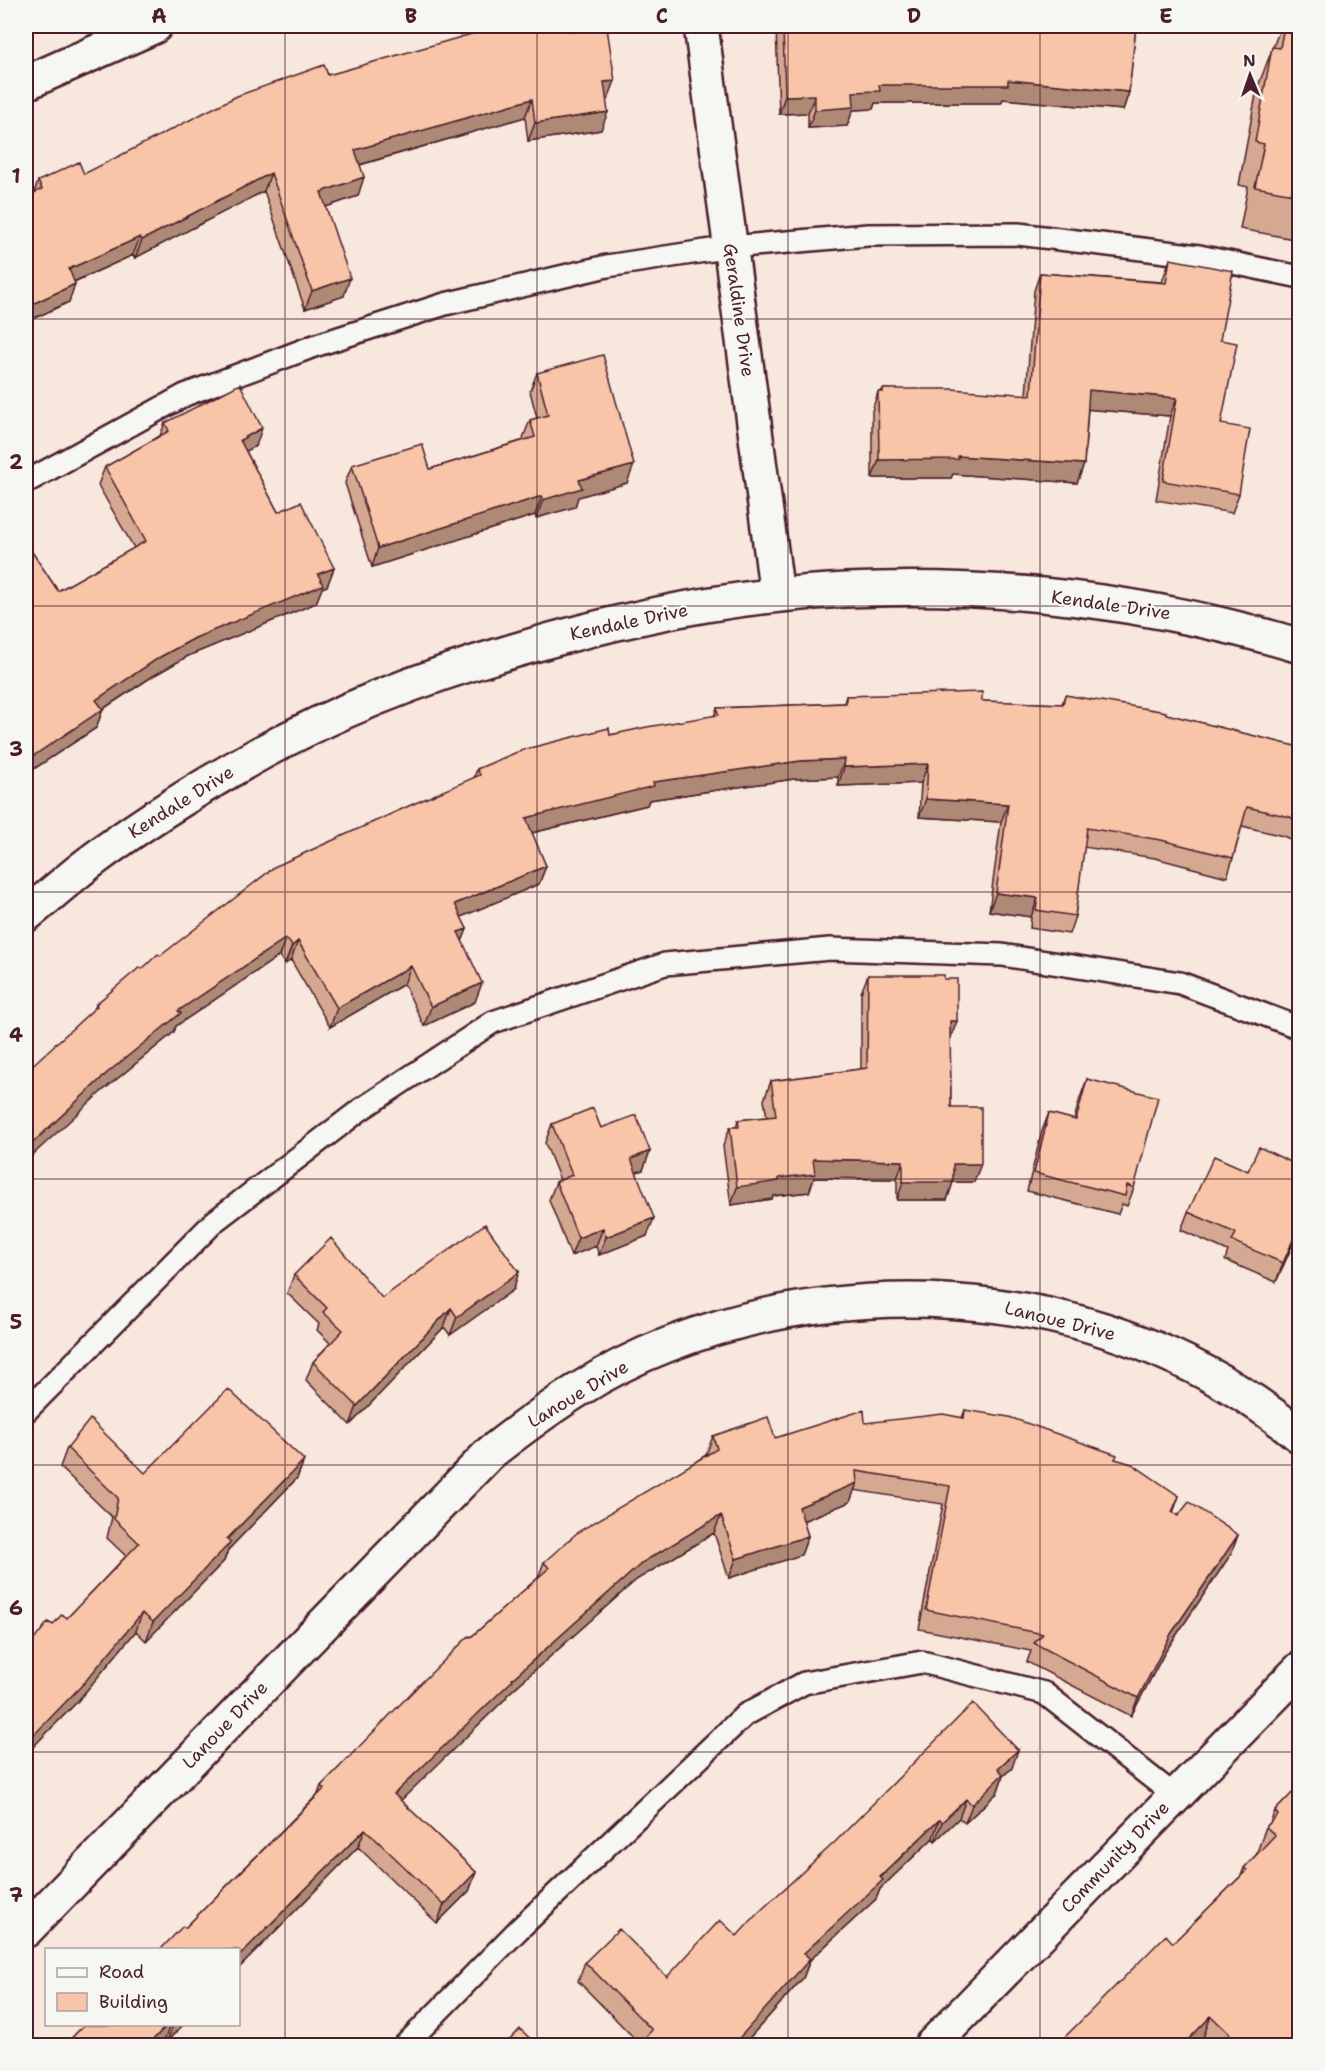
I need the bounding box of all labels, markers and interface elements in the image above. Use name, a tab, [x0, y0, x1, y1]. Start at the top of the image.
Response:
text: A	[151, 3, 167, 29]
text: B	[405, 3, 417, 29]
text: C	[656, 3, 668, 29]
text: D	[907, 3, 921, 29]
text: E	[1159, 3, 1173, 29]
north arrow	[1220, 45, 1280, 105]
text: N	[1243, 50, 1256, 71]
text: 1	[11, 163, 21, 189]
street label: Geraldine Drive	[718, 242, 760, 378]
text: 2	[9, 449, 23, 475]
street label: Kendale Drive	[1050, 585, 1172, 625]
street label: Kendale Drive	[568, 598, 690, 646]
text: 3	[9, 736, 23, 762]
street label: Kendale Drive	[124, 760, 238, 844]
text: 4	[9, 1022, 23, 1048]
street label: Lanoue Drive	[1002, 1296, 1118, 1346]
text: 5	[10, 1309, 22, 1335]
street label: Lanoue Drive	[523, 1355, 633, 1433]
text: 6	[9, 1595, 23, 1621]
street label: Lanoue Drive	[177, 1676, 273, 1774]
street label: Community Drive	[1055, 1796, 1175, 1918]
text: 7	[9, 1882, 23, 1908]
legend	[45, 1948, 240, 2026]
text: Road	[99, 1960, 144, 1984]
text: Building	[99, 1990, 168, 2014]

